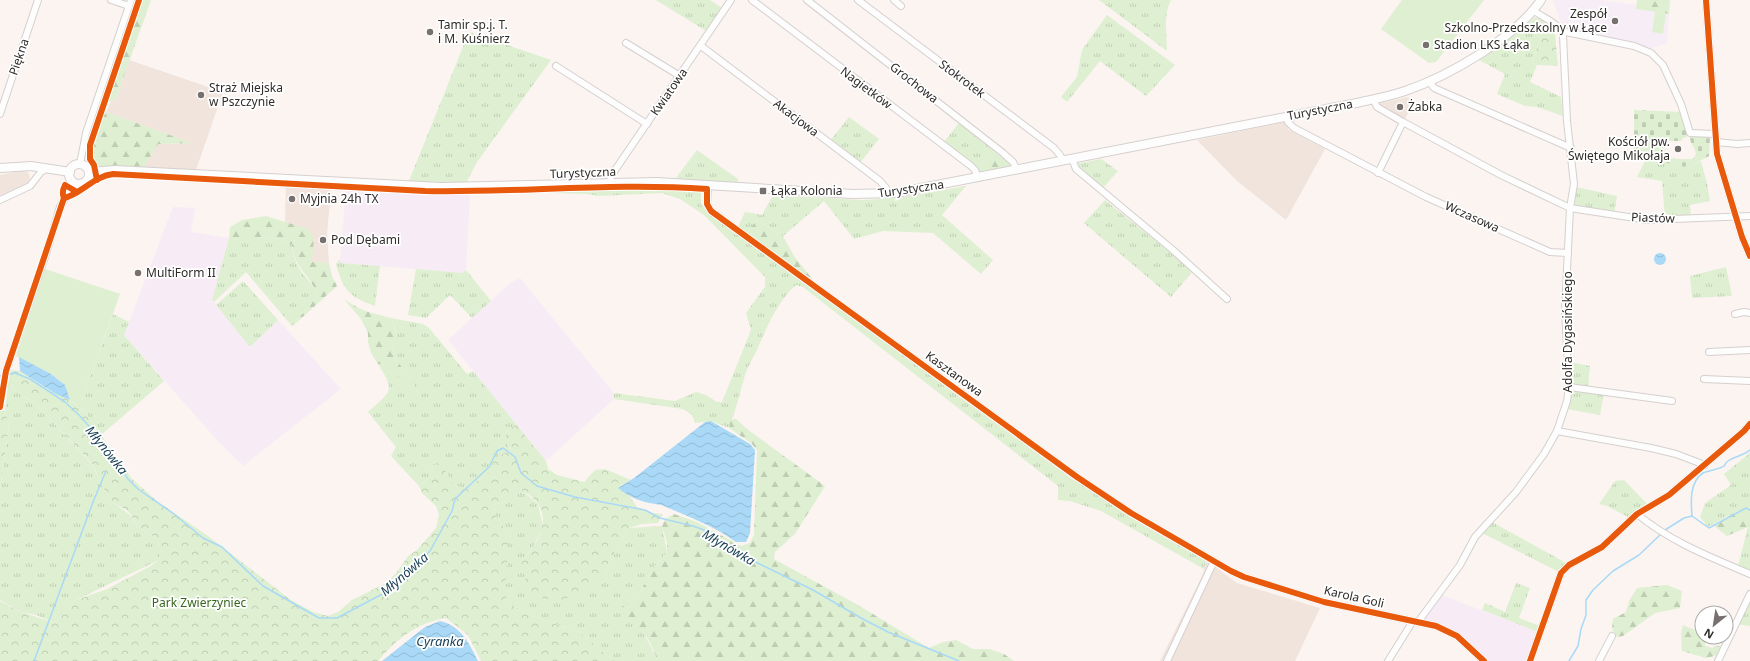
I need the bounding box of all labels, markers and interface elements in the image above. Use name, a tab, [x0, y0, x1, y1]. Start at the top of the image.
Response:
place label: Zespół Szkolno-Przedszkolny w Łące	[1445, 5, 1608, 36]
place label: Tamir sp.j. T. i M. Kuśnierz	[438, 16, 510, 47]
marker: Zespół Szkolno-Przedszkolny w Łące	[1610, 16, 1620, 26]
marker: Tamir sp.j. T. i M. Kuśnierz	[425, 27, 435, 37]
street label: Piękna	[4, 36, 33, 77]
place label: Stadion LKS Łąka	[1434, 36, 1530, 53]
marker: Stadion LKS Łąka	[1421, 40, 1431, 50]
street label: Stokrotek	[936, 56, 989, 102]
street label: Grochowa	[887, 58, 942, 107]
street label: Nagietków	[837, 63, 896, 113]
street label: Kwiatowa	[646, 65, 691, 119]
place label: Straż Miejska w Pszczynie	[209, 79, 283, 110]
marker: Straż Miejska w Pszczynie	[196, 90, 206, 100]
street label: Akacjowa	[770, 95, 823, 140]
street label: Turystyczna	[1286, 95, 1354, 124]
place label: Żabka	[1408, 98, 1442, 115]
marker: Żabka	[1395, 102, 1405, 112]
place label: Kościół pw. Świętego Mikołaja	[1568, 133, 1670, 164]
marker: Kościół pw. Świętego Mikołaja	[1673, 144, 1683, 154]
street label: Turystyczna	[550, 163, 616, 182]
street label: Turystyczna	[877, 175, 945, 202]
place label: Łąka Kolonia	[771, 182, 843, 199]
marker: Łąka Kolonia	[758, 186, 768, 196]
place label: Myjnia 24h TX	[300, 190, 378, 207]
marker: Myjnia 24h TX	[287, 194, 297, 204]
street label: Wczasowa	[1442, 197, 1502, 236]
street label: Piastów	[1631, 208, 1676, 227]
place label: Pod Dębami	[331, 231, 400, 248]
marker: Pod Dębami	[318, 235, 328, 245]
place label: MultiForm II	[146, 264, 216, 281]
marker: MultiForm II	[133, 268, 143, 278]
street label: Adolfa Dygasińskiego	[1559, 271, 1576, 393]
street label: Kasztanowa	[922, 347, 986, 400]
water label: Młynówka	[82, 422, 133, 479]
water label: Młynówka	[699, 525, 759, 570]
water label: Młynówka	[376, 548, 432, 600]
street label: Karola Goli	[1322, 581, 1386, 612]
park label: Park Zwierzyniec	[152, 594, 246, 611]
north arrow	[1694, 605, 1734, 645]
text: N	[1701, 625, 1716, 643]
water label: Cyranka	[416, 632, 464, 650]

